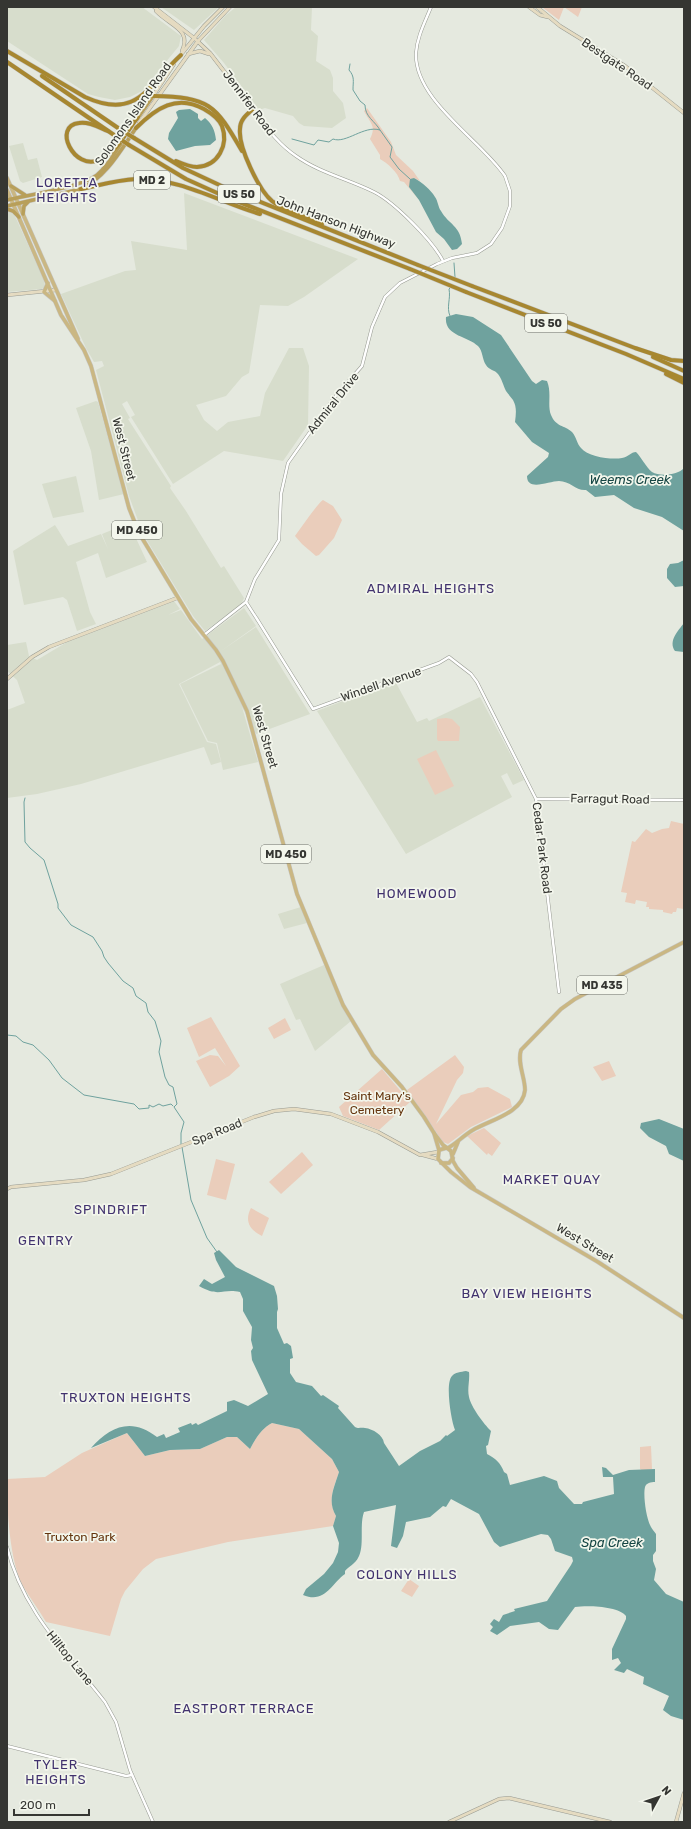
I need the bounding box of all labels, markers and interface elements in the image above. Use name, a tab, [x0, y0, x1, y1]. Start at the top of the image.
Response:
street label: Bestgate Road	[579, 35, 655, 93]
street label: Solomons Island Road	[92, 60, 174, 168]
street label: Jennifer Road	[220, 67, 278, 139]
road number: MD 2	[134, 171, 170, 189]
district label: LORETTA HEIGHTS	[36, 175, 98, 205]
road number: US 50	[218, 185, 260, 203]
street label: John Hanson Highway	[275, 193, 398, 251]
road number: US 50	[525, 314, 567, 332]
street label: Admiral Drive	[304, 369, 362, 436]
street label: West Street	[109, 416, 139, 482]
water label: Weems Creek	[590, 472, 671, 487]
road number: MD 450	[112, 521, 162, 539]
district label: ADMIRAL HEIGHTS	[367, 581, 495, 596]
street label: Windell Avenue	[339, 664, 423, 704]
street label: West Street	[249, 704, 281, 770]
street label: Farragut Road	[570, 791, 650, 807]
street label: Cedar Park Road	[529, 802, 555, 894]
road number: MD 450	[261, 845, 311, 863]
district label: HOMEWOOD	[376, 886, 458, 901]
road number: MD 435	[577, 976, 627, 994]
park label: Saint Mary's Cemetery	[343, 1089, 411, 1117]
street label: Spa Road	[190, 1116, 244, 1148]
district label: MARKET QUAY	[503, 1172, 601, 1187]
district label: SPINDRIFT	[74, 1202, 148, 1217]
street label: West Street	[554, 1220, 617, 1266]
district label: GENTRY	[18, 1233, 74, 1248]
district label: BAY VIEW HEIGHTS	[462, 1286, 592, 1301]
district label: TRUXTON HEIGHTS	[60, 1390, 192, 1405]
park label: Truxton Park	[45, 1530, 116, 1544]
water label: Spa Creek	[581, 1535, 643, 1550]
district label: COLONY HILLS	[356, 1567, 458, 1582]
street label: Hilltop Lane	[44, 1628, 96, 1688]
district label: EASTPORT TERRACE	[173, 1701, 315, 1716]
district label: TYLER HEIGHTS	[25, 1757, 87, 1787]
north arrow	[639, 1777, 679, 1817]
text: N	[659, 1784, 674, 1798]
scale bar	[14, 1791, 89, 1817]
text: 200 m	[20, 1798, 56, 1812]

